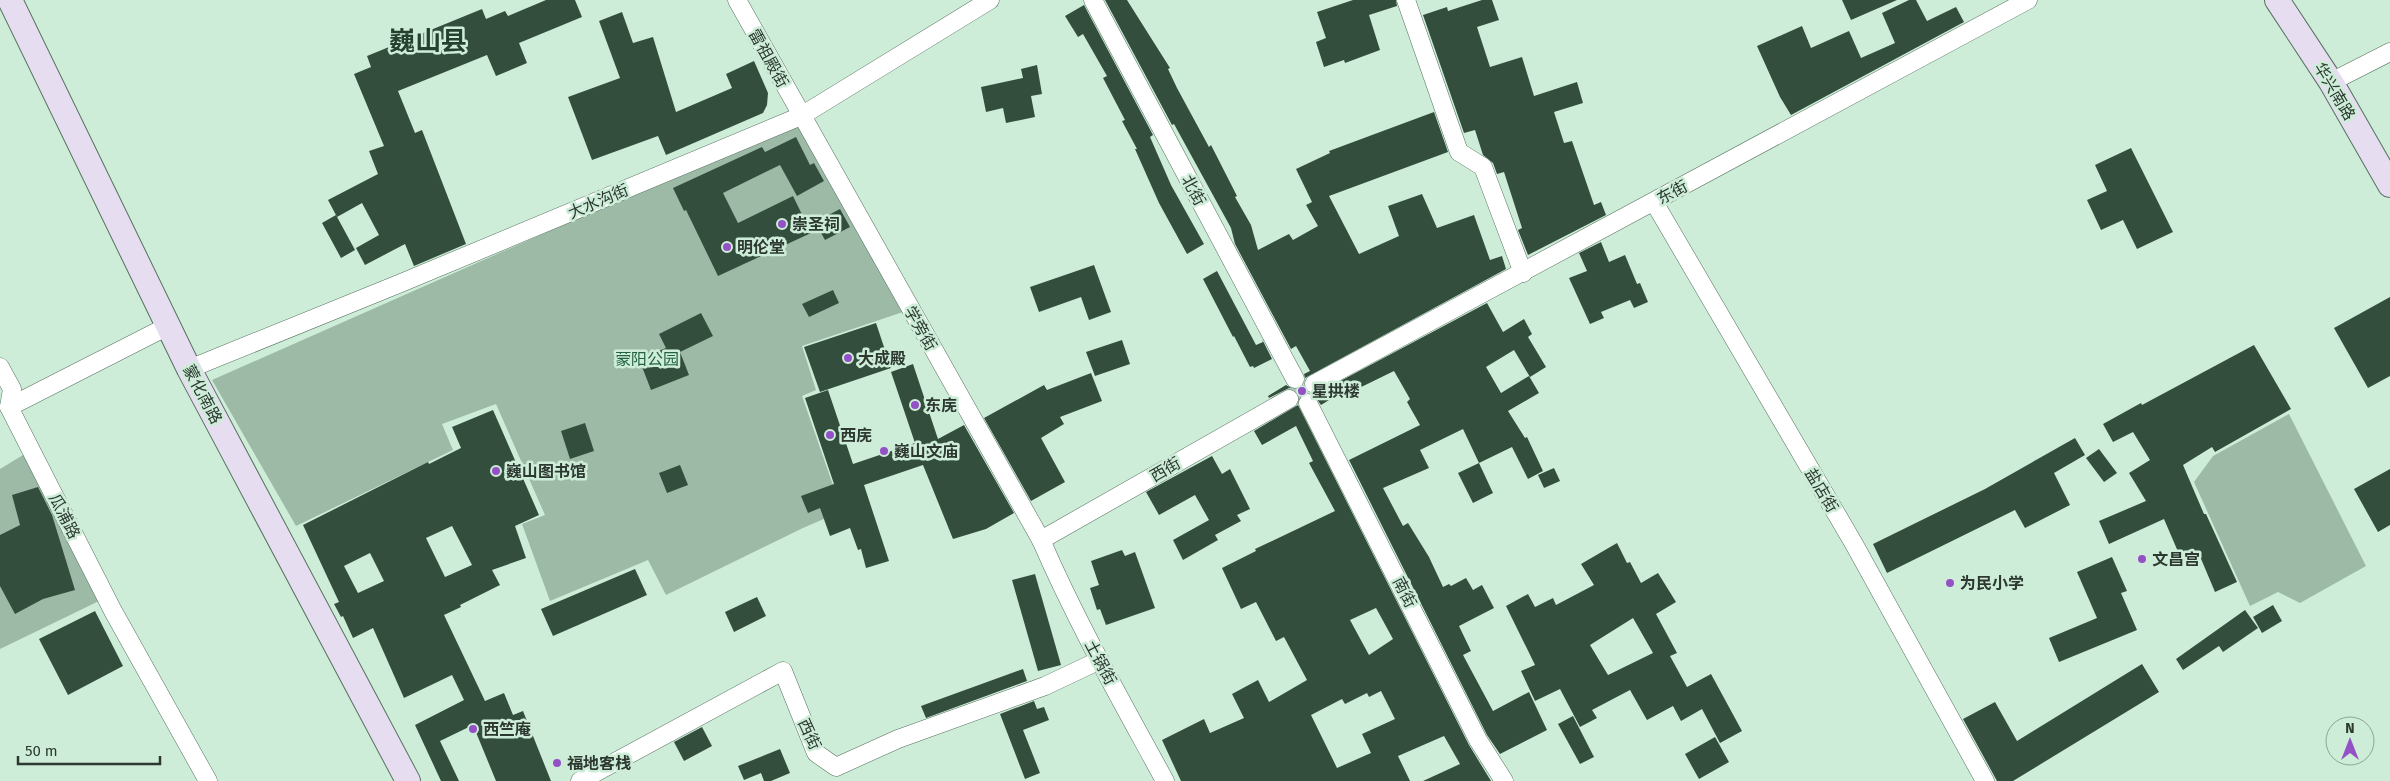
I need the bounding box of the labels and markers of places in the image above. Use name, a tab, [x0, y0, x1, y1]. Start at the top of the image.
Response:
place label: 崇圣祠	[792, 215, 840, 234]
marker: 崇圣祠	[776, 218, 788, 230]
place label: 明伦堂	[737, 238, 785, 257]
marker: 明伦堂	[721, 241, 733, 253]
place label: 大成殿	[858, 349, 906, 368]
marker: 大成殿	[842, 352, 854, 364]
place label: 星拱楼	[1312, 382, 1360, 401]
marker: 星拱楼	[1296, 385, 1308, 397]
place label: 东庑	[925, 396, 957, 415]
marker: 东庑	[909, 399, 921, 411]
place label: 西庑	[840, 426, 872, 445]
marker: 西庑	[824, 429, 836, 441]
place label: 巍山文庙	[894, 442, 958, 461]
marker: 巍山文庙	[878, 445, 890, 457]
place label: 巍山图书馆	[506, 462, 586, 481]
marker: 巍山图书馆	[490, 465, 502, 477]
place label: 文昌宫	[2152, 550, 2200, 569]
marker: 文昌宫	[2136, 553, 2148, 565]
place label: 为民小学	[1960, 574, 2024, 593]
marker: 为民小学	[1944, 577, 1956, 589]
place label: 西竺庵	[483, 720, 531, 739]
marker: 西竺庵	[467, 723, 479, 735]
place label: 福地客栈	[567, 754, 631, 773]
marker: 福地客栈	[551, 757, 563, 769]

